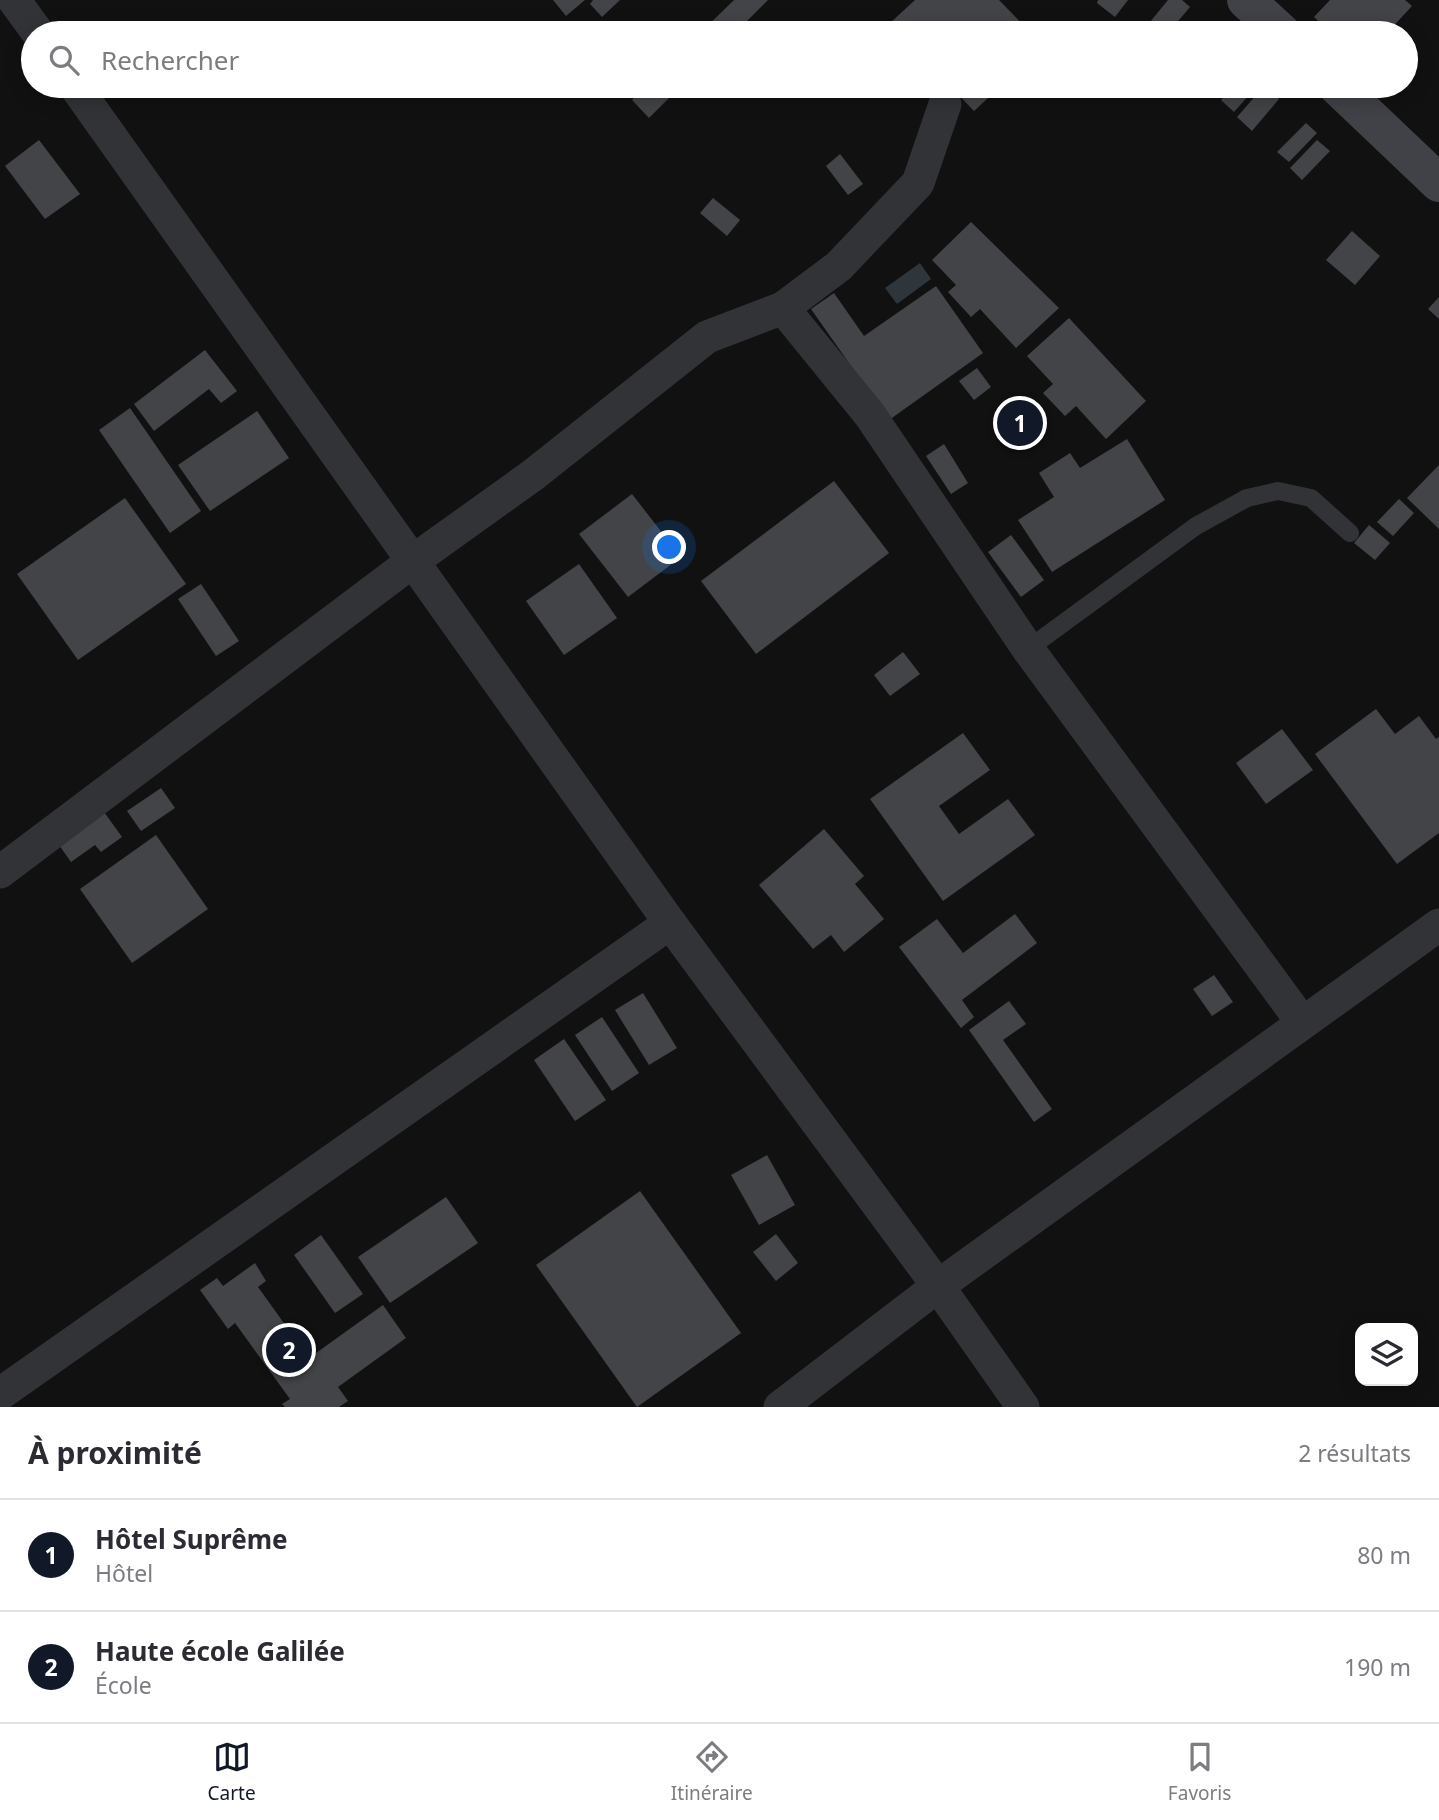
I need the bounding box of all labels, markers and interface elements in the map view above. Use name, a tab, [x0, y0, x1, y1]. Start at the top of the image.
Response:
search box	[21, 21, 1418, 98]
icon: search	[45, 41, 83, 79]
text: Rechercher	[101, 42, 239, 78]
pin: 1	[997, 397, 1043, 449]
your location	[652, 530, 686, 564]
map controls	[1355, 1323, 1418, 1386]
button: layers	[1355, 1323, 1418, 1386]
pin: 2	[266, 1324, 312, 1376]
text: À proximité	[28, 1432, 202, 1473]
text: 2 résultats	[1298, 1437, 1411, 1469]
text: Hôtel Suprême	[95, 1521, 288, 1557]
text: 1	[44, 1539, 58, 1571]
text: 80 m	[1357, 1539, 1411, 1571]
text: Hôtel	[95, 1557, 153, 1589]
text: Haute école Galilée	[95, 1633, 345, 1669]
text: 2	[44, 1651, 58, 1683]
text: 190 m	[1344, 1651, 1411, 1683]
text: École	[95, 1669, 152, 1701]
tab: Carte	[208, 1738, 256, 1806]
tab: Itinéraire	[671, 1738, 753, 1806]
tab: Favoris	[1168, 1738, 1231, 1806]

